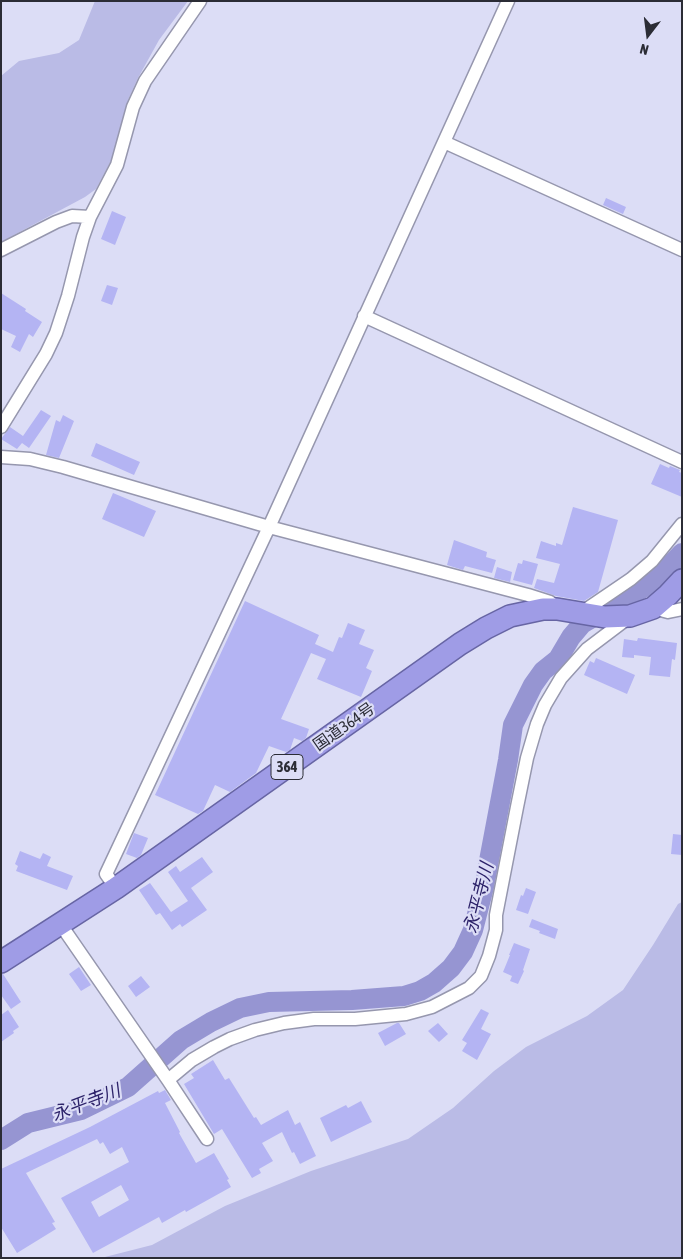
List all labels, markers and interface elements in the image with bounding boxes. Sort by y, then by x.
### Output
north arrow [623,10,673,60]
text: N [638,41,650,58]
street label: 国道364号 [310,699,378,755]
road number: 364 [271,754,303,780]
water label: 永平寺川 [460,860,498,936]
water label: 永平寺川 [49,1080,123,1126]

